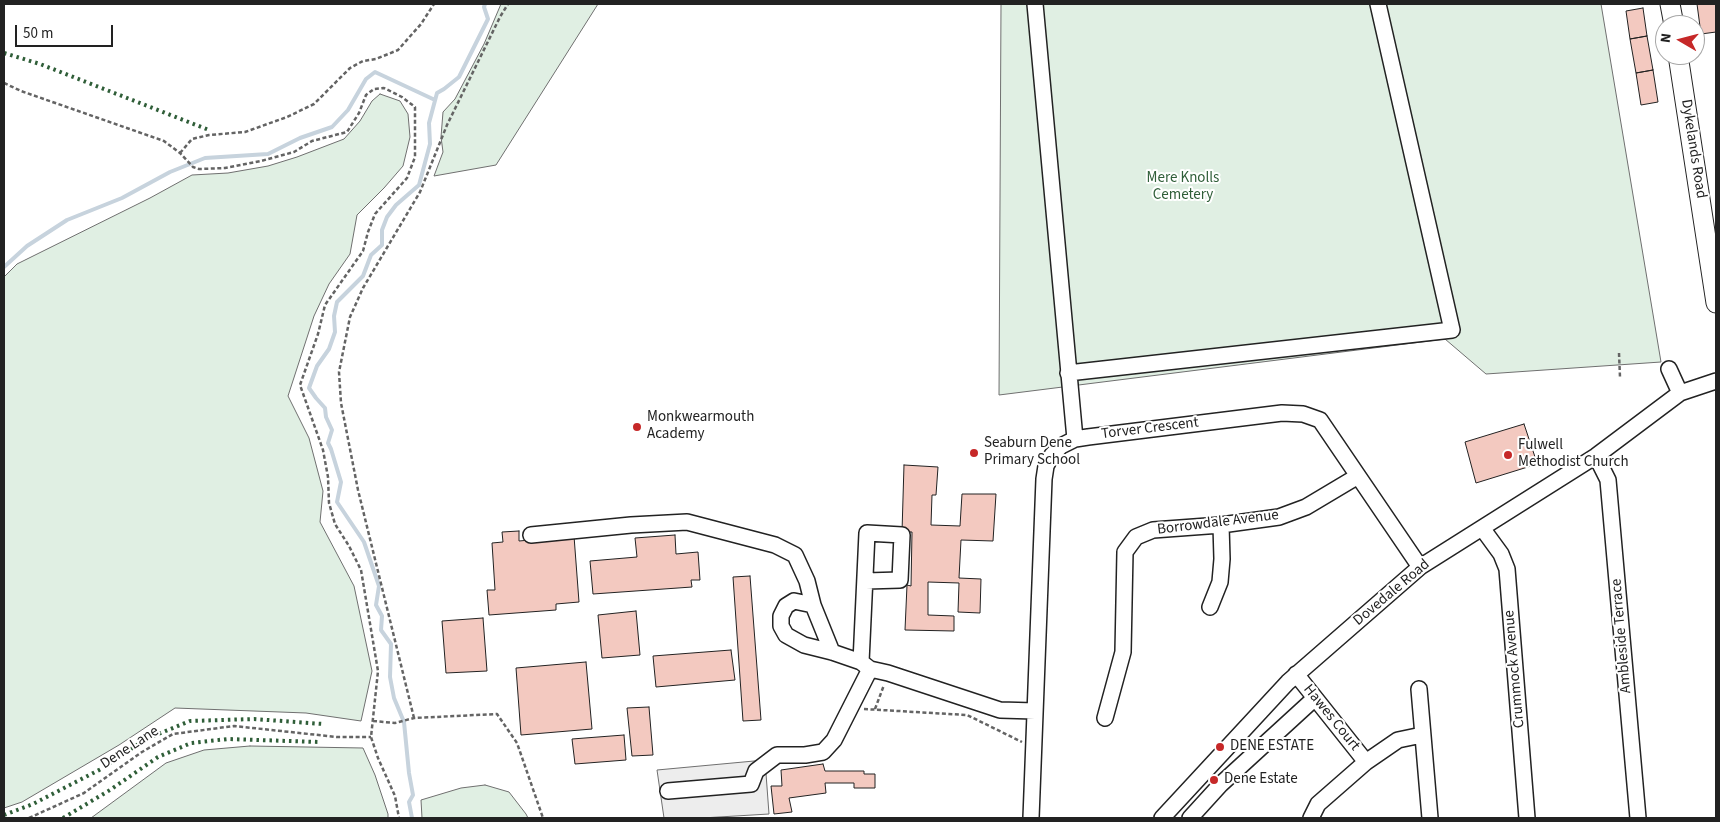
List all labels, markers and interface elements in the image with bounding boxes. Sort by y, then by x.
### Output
scale bar [18,15,115,47]
north arrow [1655,15,1705,65]
text: 50 m [23,23,53,44]
text: N [1656,32,1677,44]
street label: Dykelands Road [1676,98,1710,200]
park label: Mere Knolls Cemetery [1147,170,1219,205]
place label: Monkwearmouth Academy [647,409,754,444]
street label: Torver Crescent [1100,414,1200,444]
marker: Monkwearmouth Academy [631,421,643,433]
place label: Seaburn Dene Primary School [984,435,1080,470]
place label: Fulwell Methodist Church [1518,437,1629,472]
marker: Seaburn Dene Primary School [968,447,980,459]
marker: Fulwell Methodist Church [1502,449,1514,461]
street label: Borrowdale Avenue [1156,507,1280,539]
street label: Dovedale Road [1350,556,1434,630]
street label: Ambleside Terrace [1608,578,1636,694]
street label: Crummock Avenue [1501,609,1529,729]
street label: Hawes Court [1299,681,1363,755]
street label: Dene Lane [98,723,162,773]
place label: DENE ESTATE [1230,738,1314,756]
marker: DENE ESTATE [1214,741,1226,753]
place label: Dene Estate [1224,771,1298,789]
marker: Dene Estate [1208,774,1220,786]

